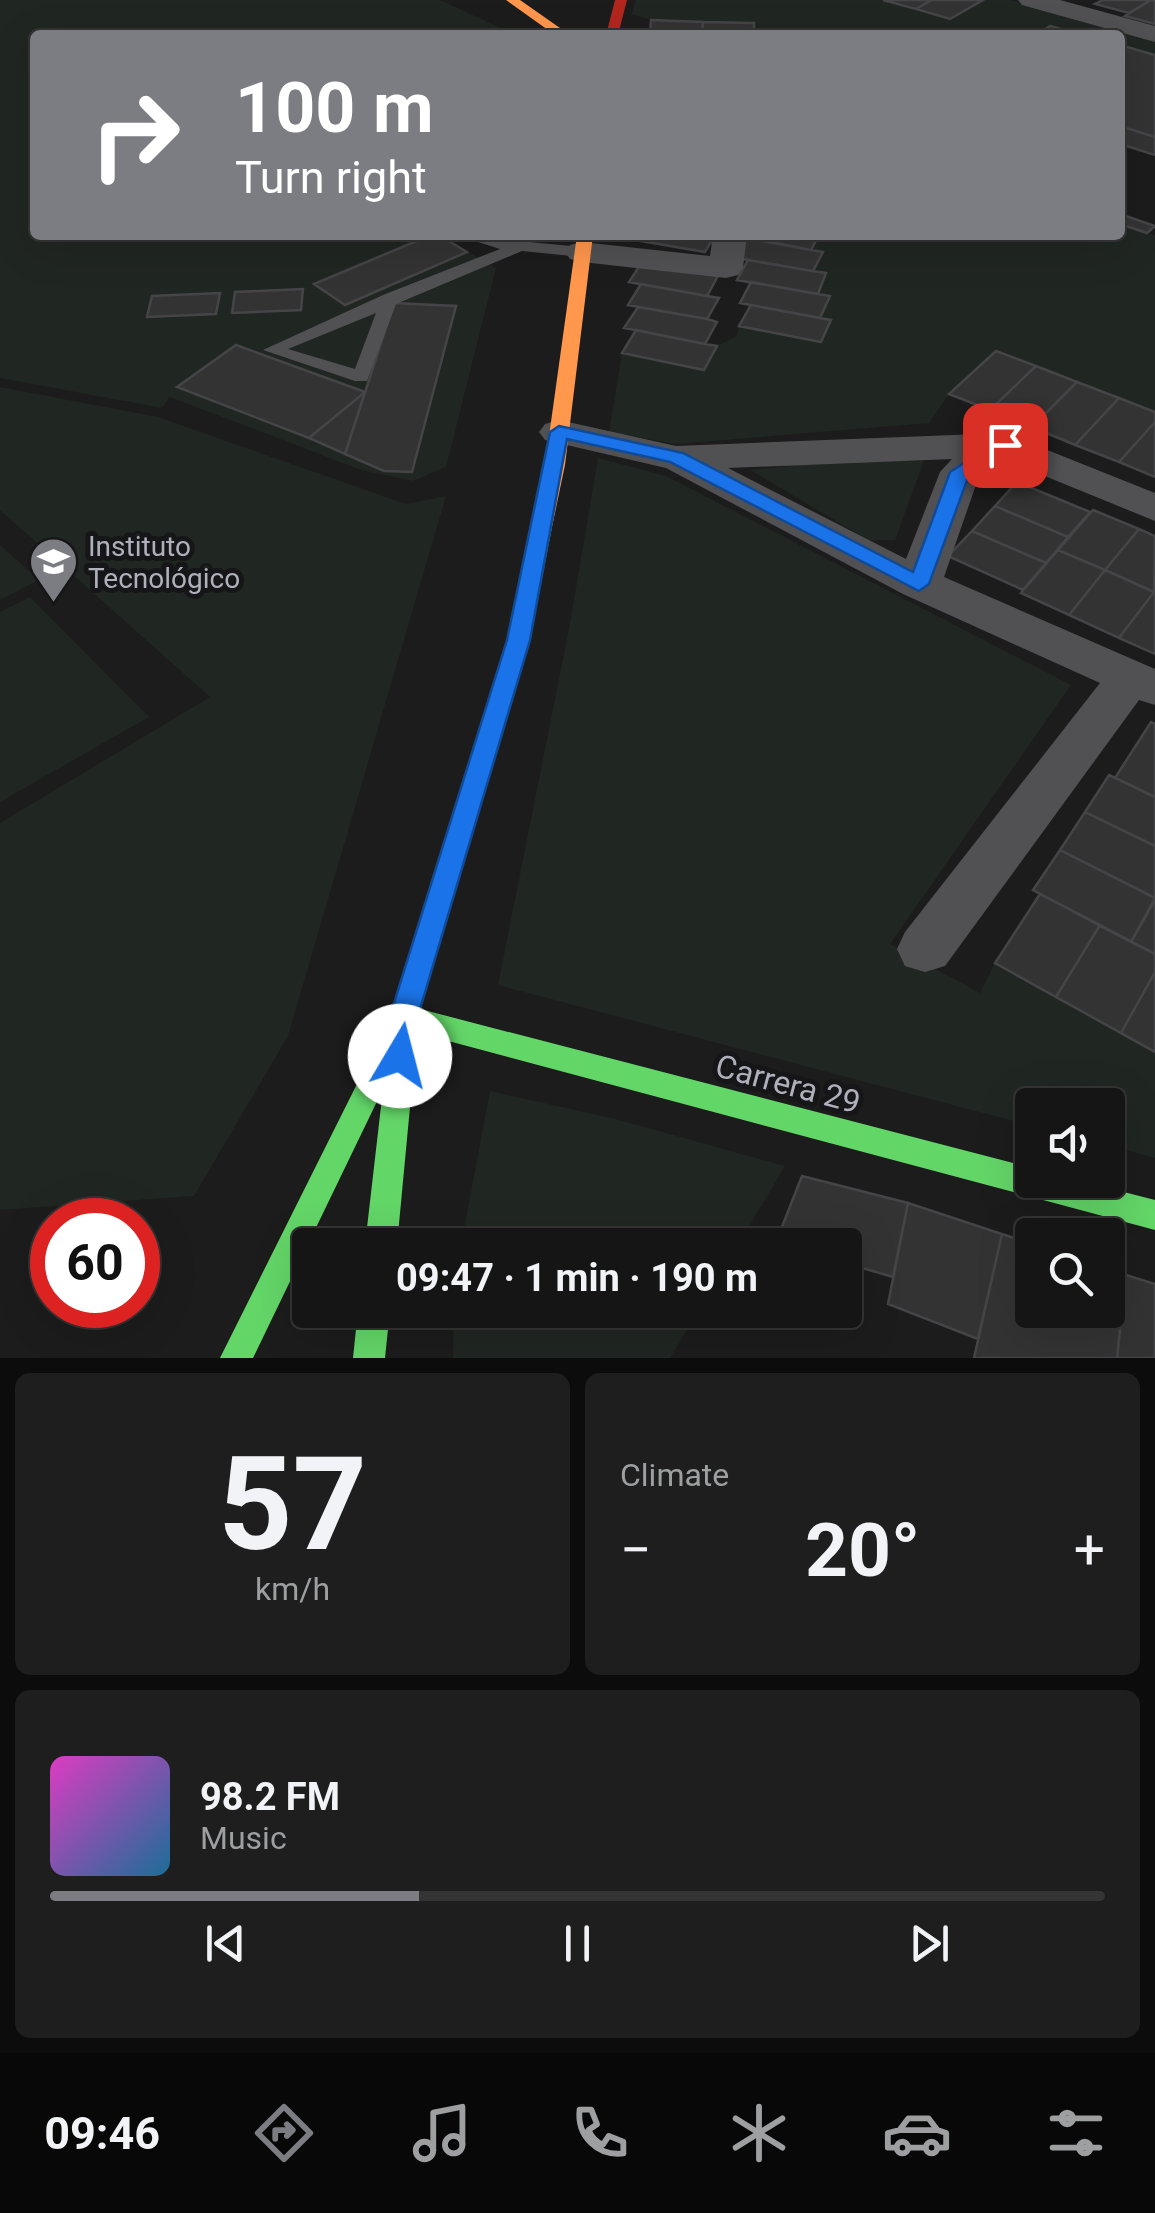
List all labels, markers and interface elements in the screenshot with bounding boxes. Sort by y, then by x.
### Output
text: 100 m [235,67,434,149]
icon: right [70,70,200,200]
text: Turn right [235,151,427,204]
pin [963,403,1048,488]
icon: arrive [978,418,1033,473]
place label: Instituto Tecnológico [88,530,240,595]
school or university icon: Instituto Tecnológico [27,536,79,604]
position arrow [348,1004,452,1108]
street label: Carrera 29 [712,1046,864,1122]
map controls [1015,1088,1125,1328]
button: sound [1015,1088,1125,1198]
speed limit sign: 60 [30,1198,160,1328]
button: search [1015,1218,1125,1328]
text: 09:47 · 1 min · 190 m [396,1256,758,1300]
text: 57 [218,1428,367,1581]
text: Climate [620,1456,729,1494]
text: 20° [805,1506,920,1594]
text: − [620,1518,651,1582]
text: + [1074,1518,1105,1582]
text: km/h [255,1570,330,1608]
text: 98.2 FM [200,1775,340,1819]
text: Music [200,1819,287,1857]
icon: previous [198,1916,253,1971]
icon: pause [550,1916,605,1971]
icon: next [902,1916,957,1971]
icon: directions [249,2098,319,2168]
icon: music [407,2098,477,2168]
icon: phone [565,2098,635,2168]
icon: climate [724,2098,794,2168]
icon: car [882,2098,952,2168]
icon: filters [1041,2098,1111,2168]
text: 09:46 [44,2107,160,2160]

